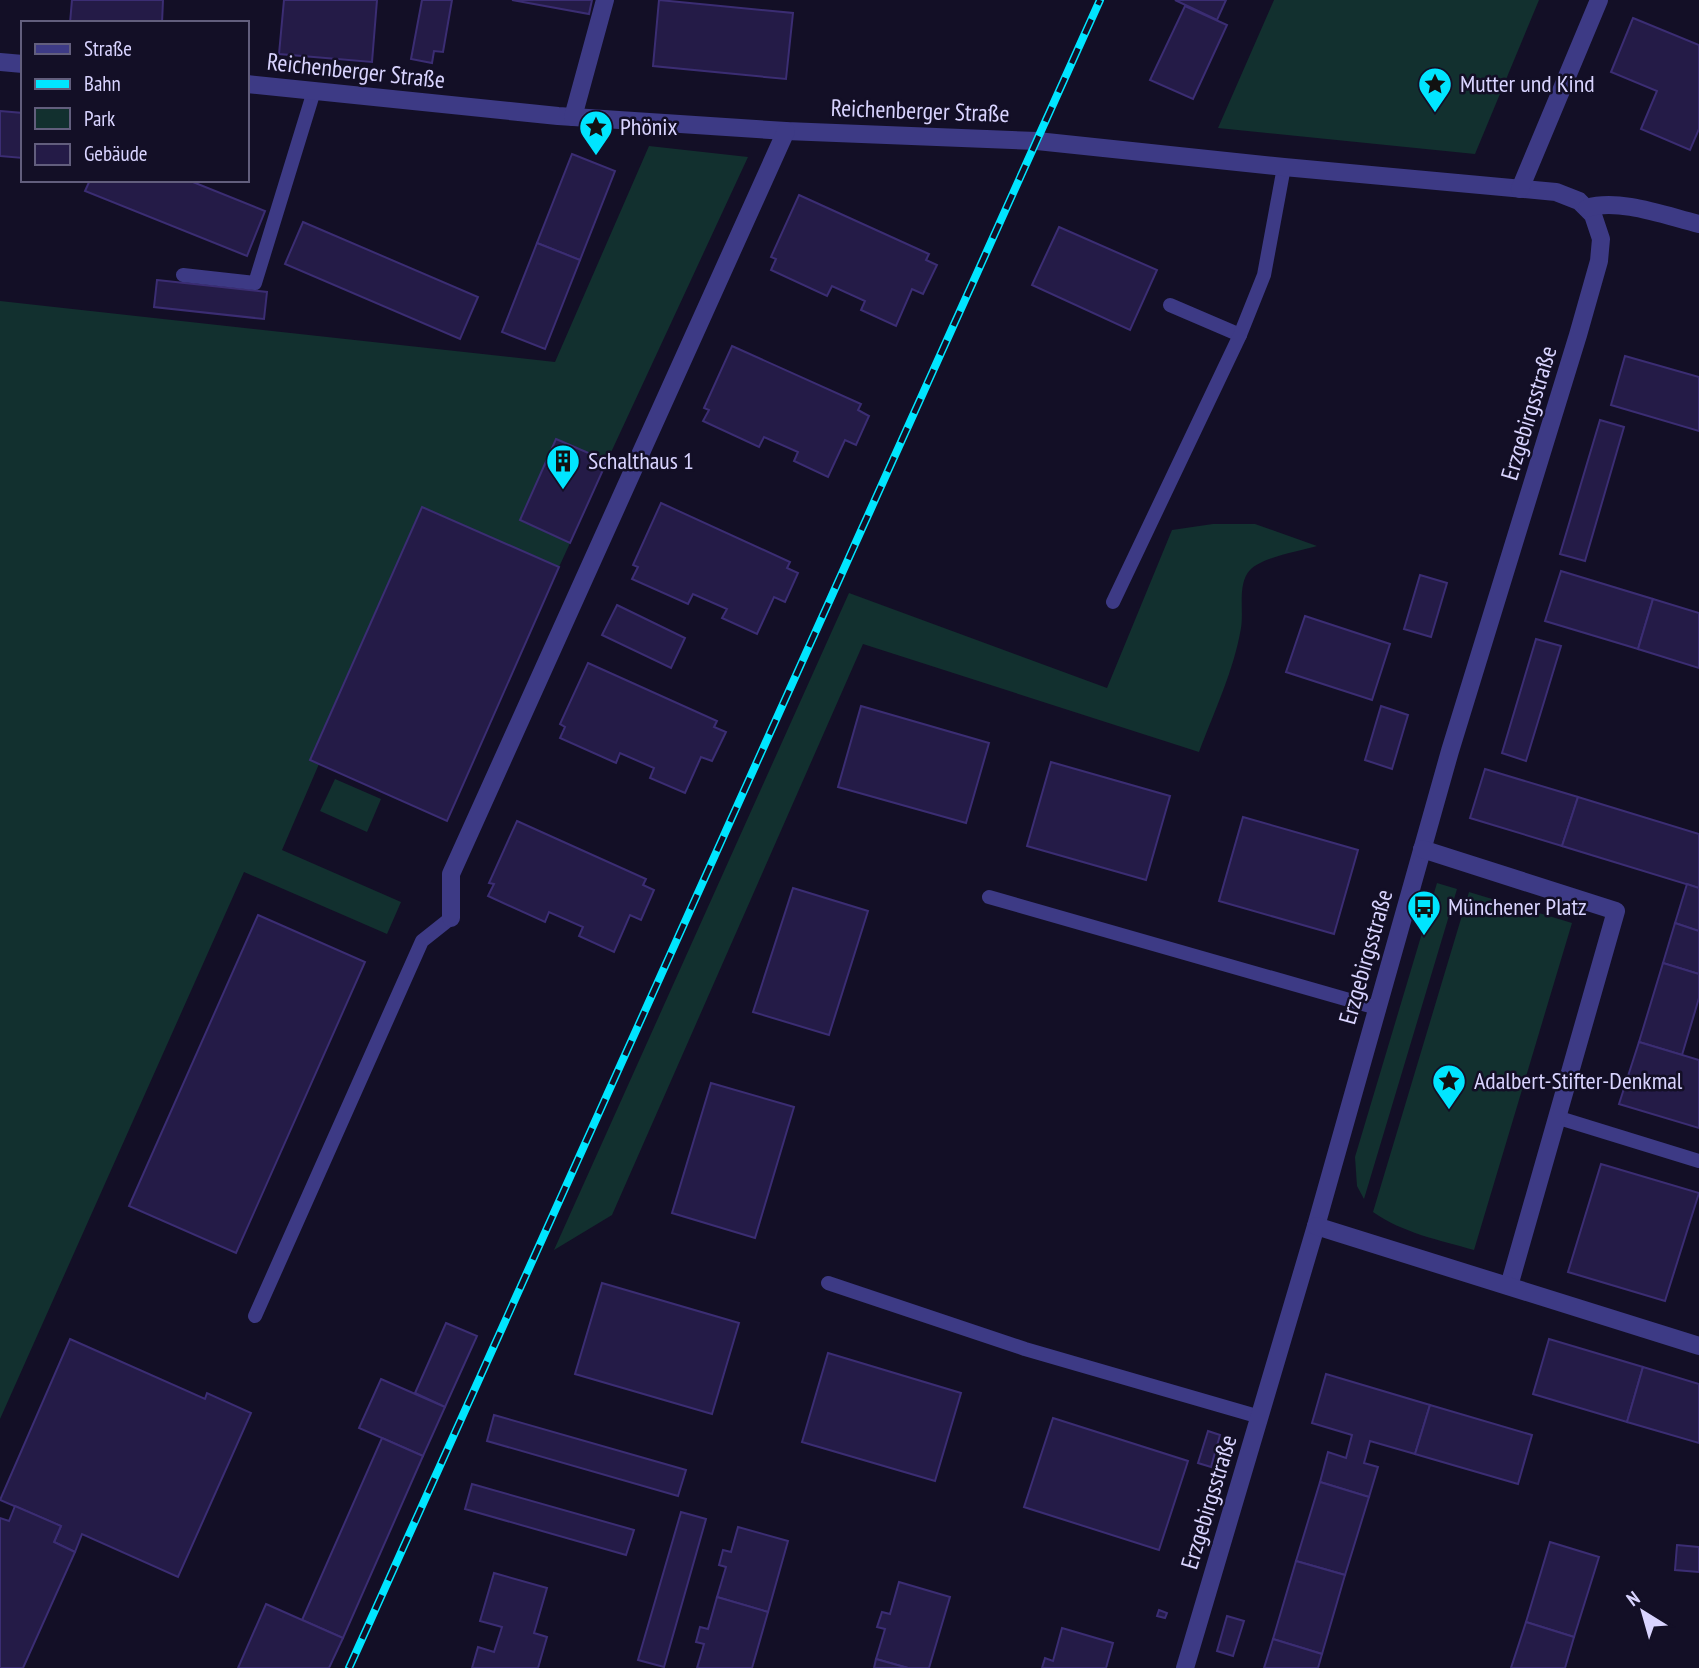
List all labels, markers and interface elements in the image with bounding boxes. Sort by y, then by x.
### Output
legend [21,21,248,182]
text: Straße [84,35,132,62]
street label: Reichenberger Straße [266,46,447,95]
place icon: Mutter und Kind [1416,65,1454,114]
place label: Mutter und Kind [1460,68,1595,99]
text: Bahn [84,70,121,97]
street label: Reichenberger Straße [830,92,1010,129]
text: Park [84,105,115,132]
place icon: Phönix [577,108,615,157]
place label: Phönix [620,111,677,142]
text: Gebäude [84,140,147,167]
street label: Erzgebirgsstraße [1493,342,1564,484]
building icon: Schalthaus 1 [544,442,582,491]
place label: Schalthaus 1 [588,445,694,476]
street label: Erzgebirgsstraße [1332,886,1400,1028]
bus stop icon: Münchener Platz [1405,888,1443,937]
place label: Münchener Platz [1448,891,1587,922]
place icon: Adalbert-Stifter-Denkmal [1430,1062,1468,1111]
place label: Adalbert-Stifter-Denkmal [1474,1065,1683,1096]
street label: Erzgebirgsstraße [1173,1431,1244,1573]
north arrow [1608,1577,1678,1647]
text: N [1621,1586,1644,1611]

